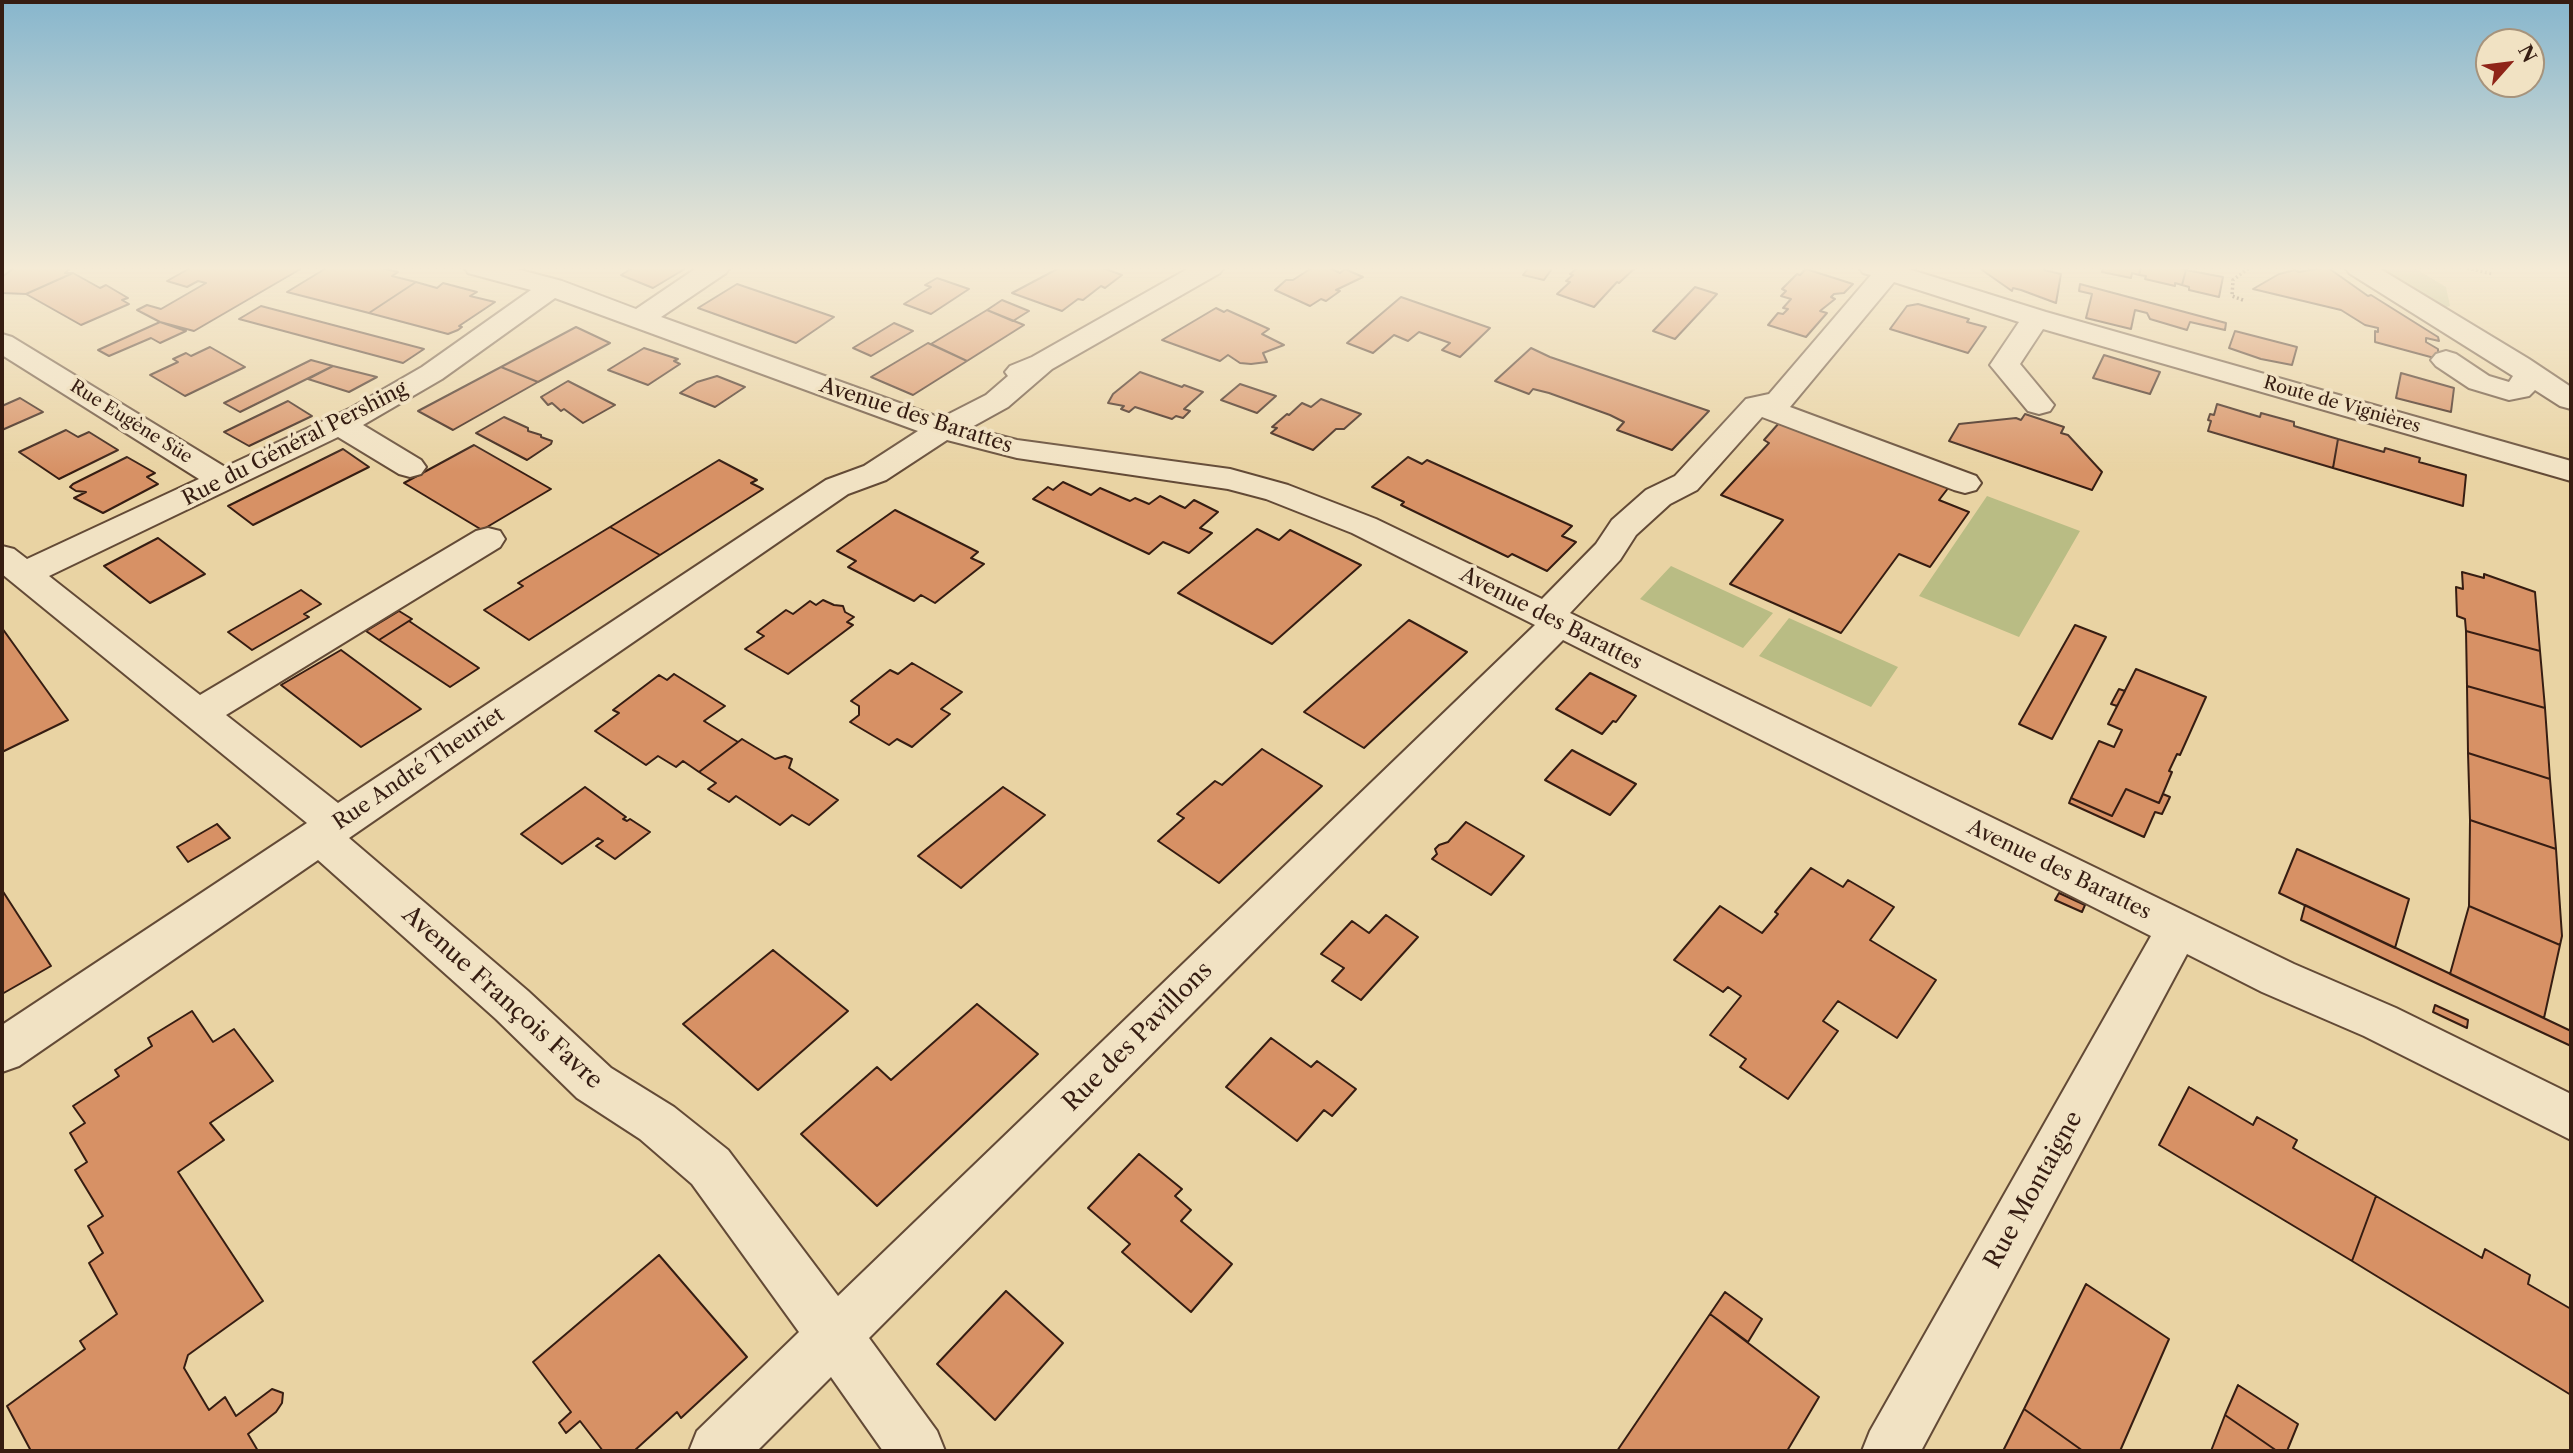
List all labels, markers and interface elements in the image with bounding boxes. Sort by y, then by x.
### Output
north arrow [2475,28,2545,98]
text: N [2513,41,2541,67]
street label: Route de Vignières [2261,372,2423,438]
street label: Avenue des Barattes [817,373,1015,459]
street label: Rue Eugène Süe [66,376,196,468]
street label: Rue du Général Pershing [178,376,412,512]
street label: Avenue des Barattes [1456,562,1646,676]
street label: Rue André Theuriet [329,702,509,836]
street label: Avenue des Barattes [1963,815,2155,925]
street label: Avenue François Favre [396,900,608,1096]
street label: Rue des Pavillons [1057,956,1219,1118]
street label: Rue Montaigne [1979,1106,2089,1274]

